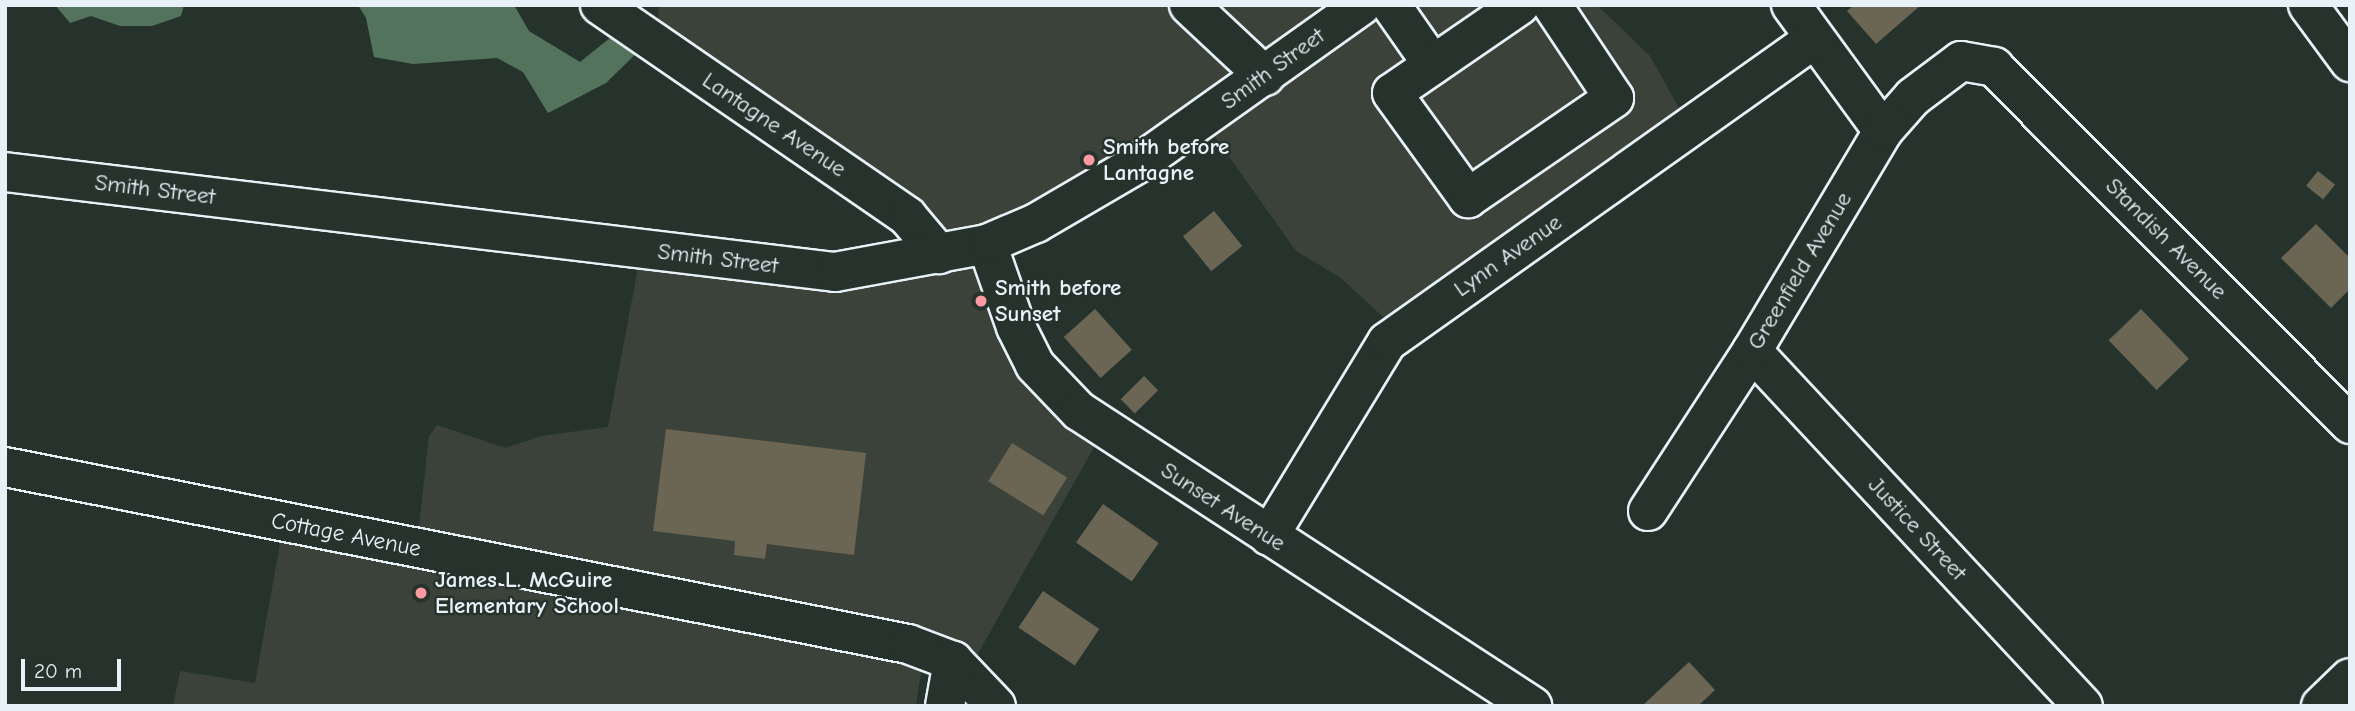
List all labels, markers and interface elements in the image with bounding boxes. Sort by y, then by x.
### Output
street label: Smith Street [1216,22,1330,116]
street label: Lantagne Avenue [697,67,851,183]
place label: Smith before Lantagne [1103,133,1229,187]
marker: Smith before Lantagne [1081,152,1097,168]
street label: Smith Street [93,169,217,211]
street label: Standish Avenue [2100,173,2232,305]
street label: Greenfield Avenue [1742,187,1858,355]
street label: Lynn Avenue [1449,209,1567,303]
street label: Smith Street [656,238,780,280]
place label: Smith before Sunset [995,274,1121,328]
marker: Smith before Sunset [973,293,989,309]
street label: Sunset Avenue [1156,457,1290,557]
street label: Justice Street [1862,471,1972,587]
street label: Cottage Avenue [269,507,423,563]
place label: James L. McGuire Elementary School [435,566,619,620]
marker: James L. McGuire Elementary School [413,585,429,601]
scale bar [24,644,124,688]
text: 20 m [34,659,82,683]

